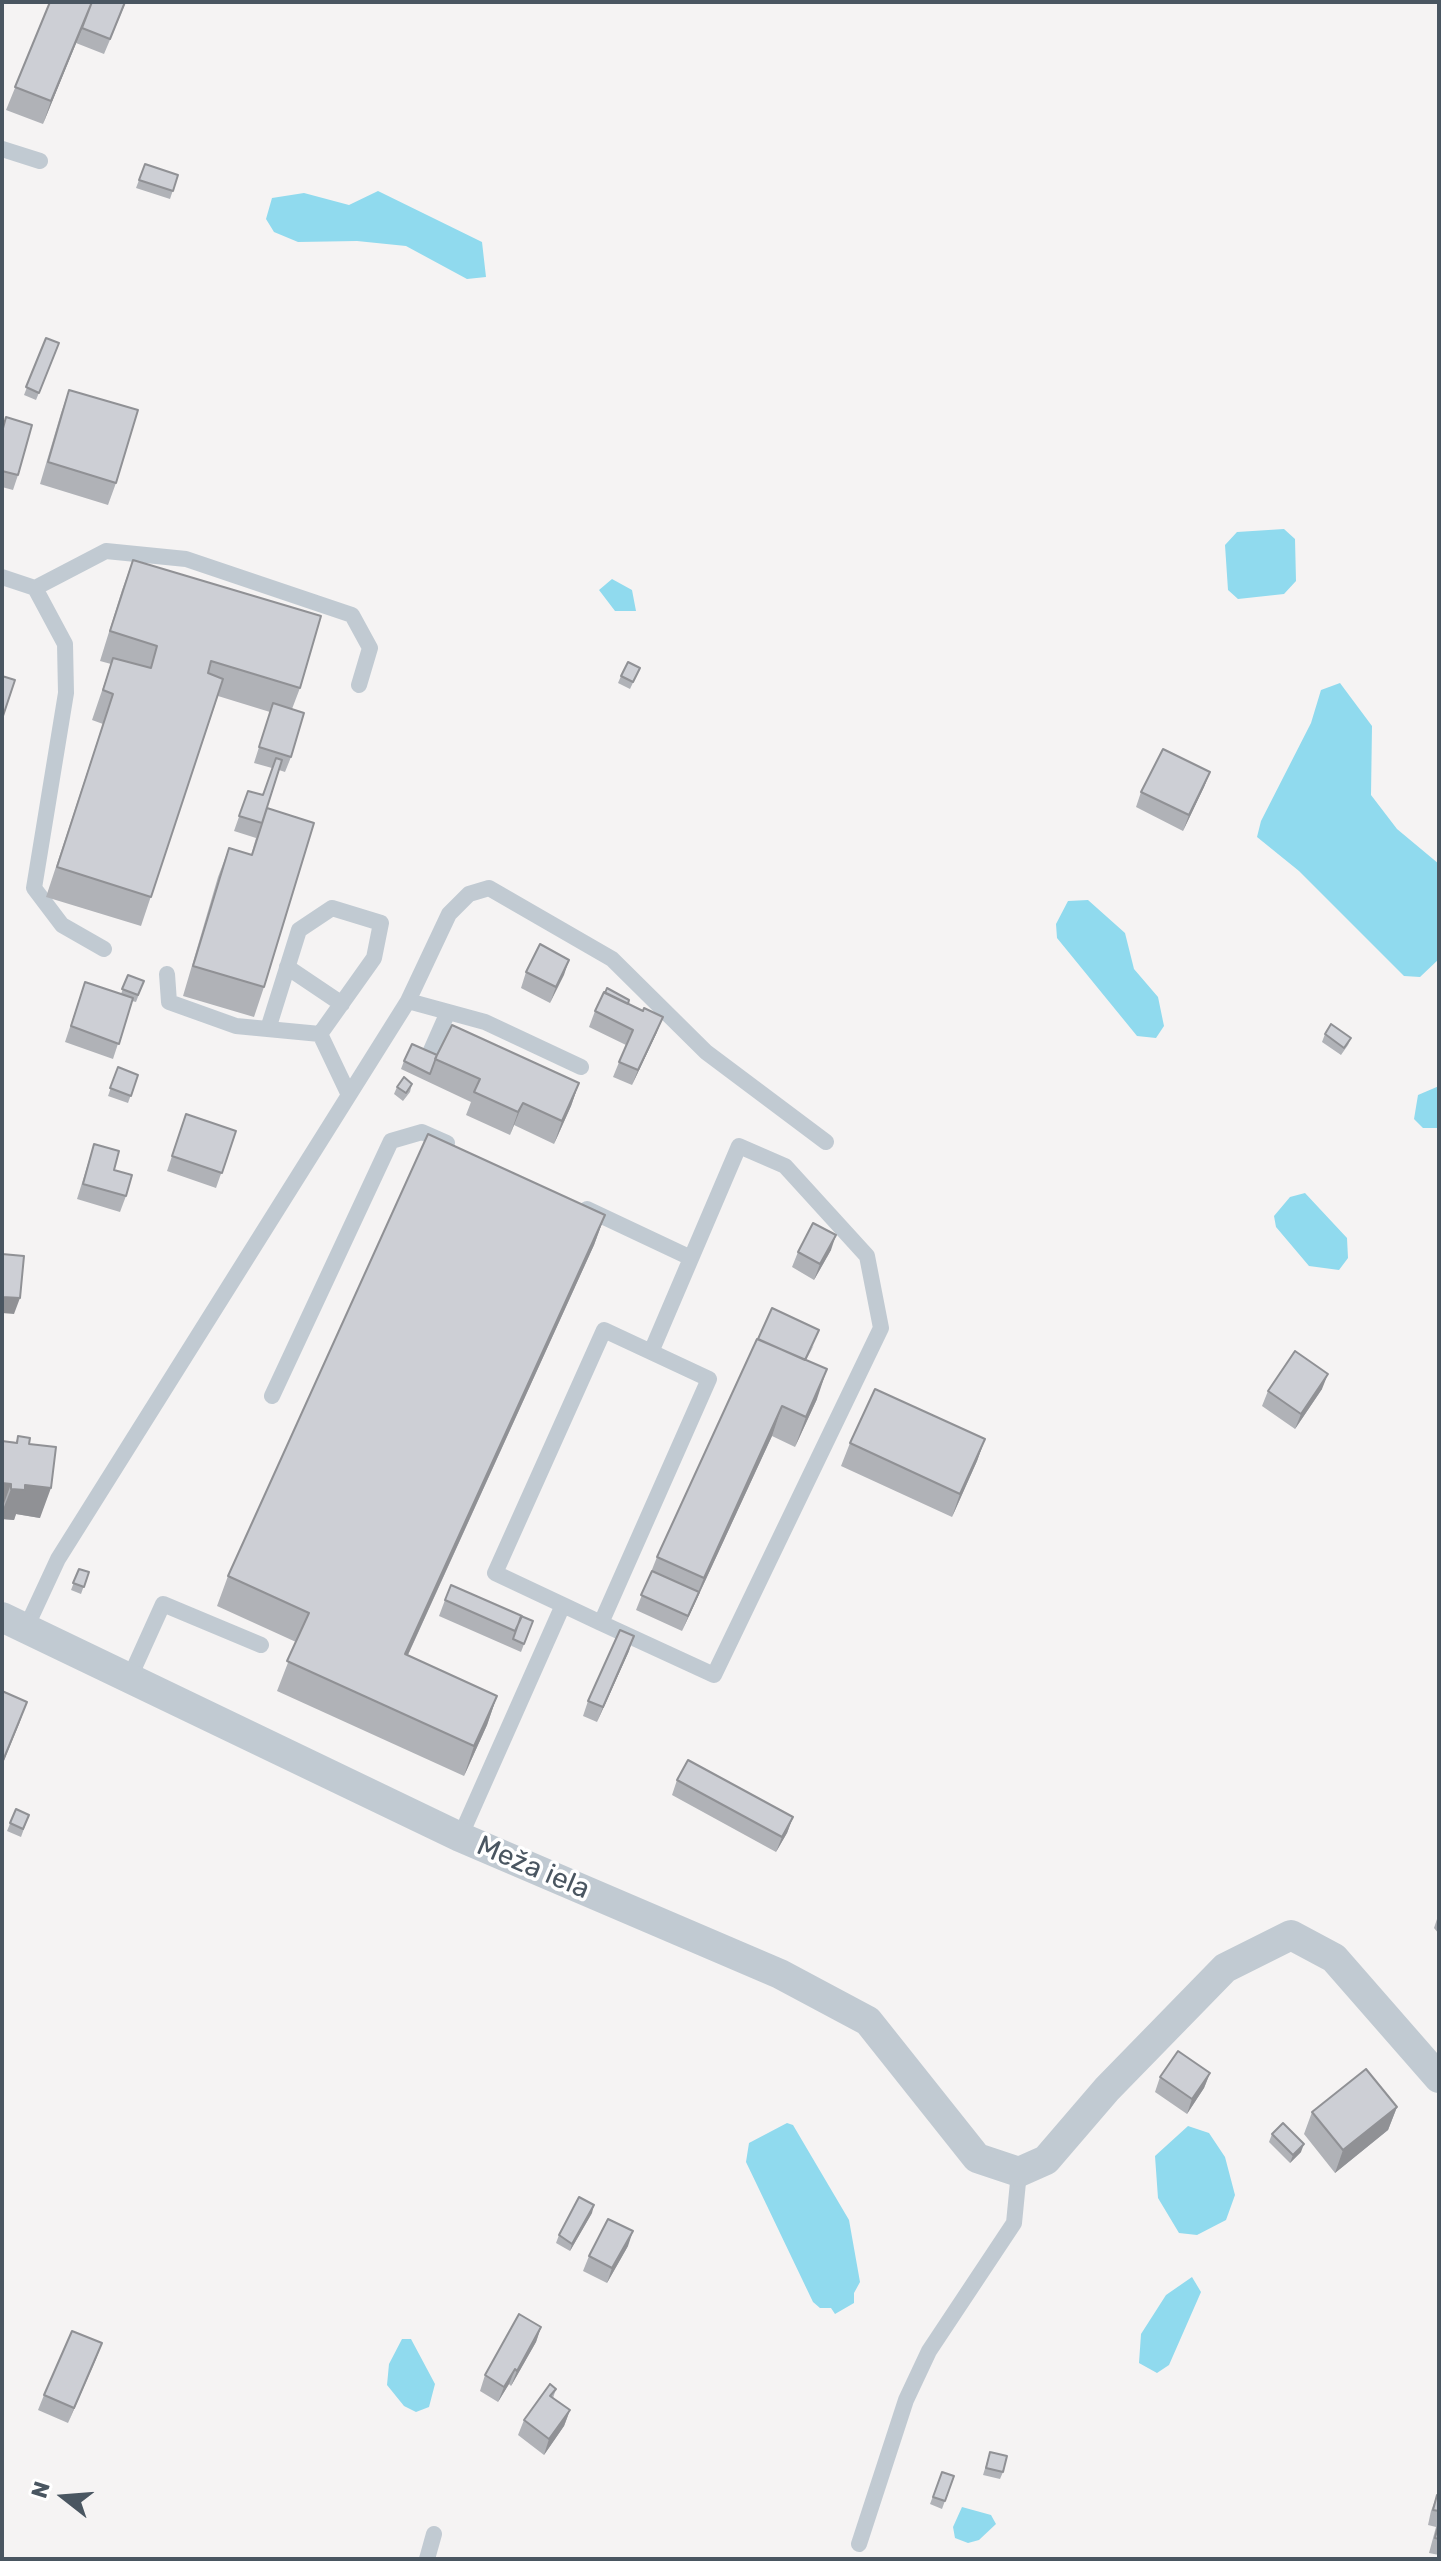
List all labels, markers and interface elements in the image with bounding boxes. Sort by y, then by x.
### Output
street label: Meža iela [472,1829,594,1907]
north arrow [24,2457,104,2537]
text: N [25,2478,56,2501]

